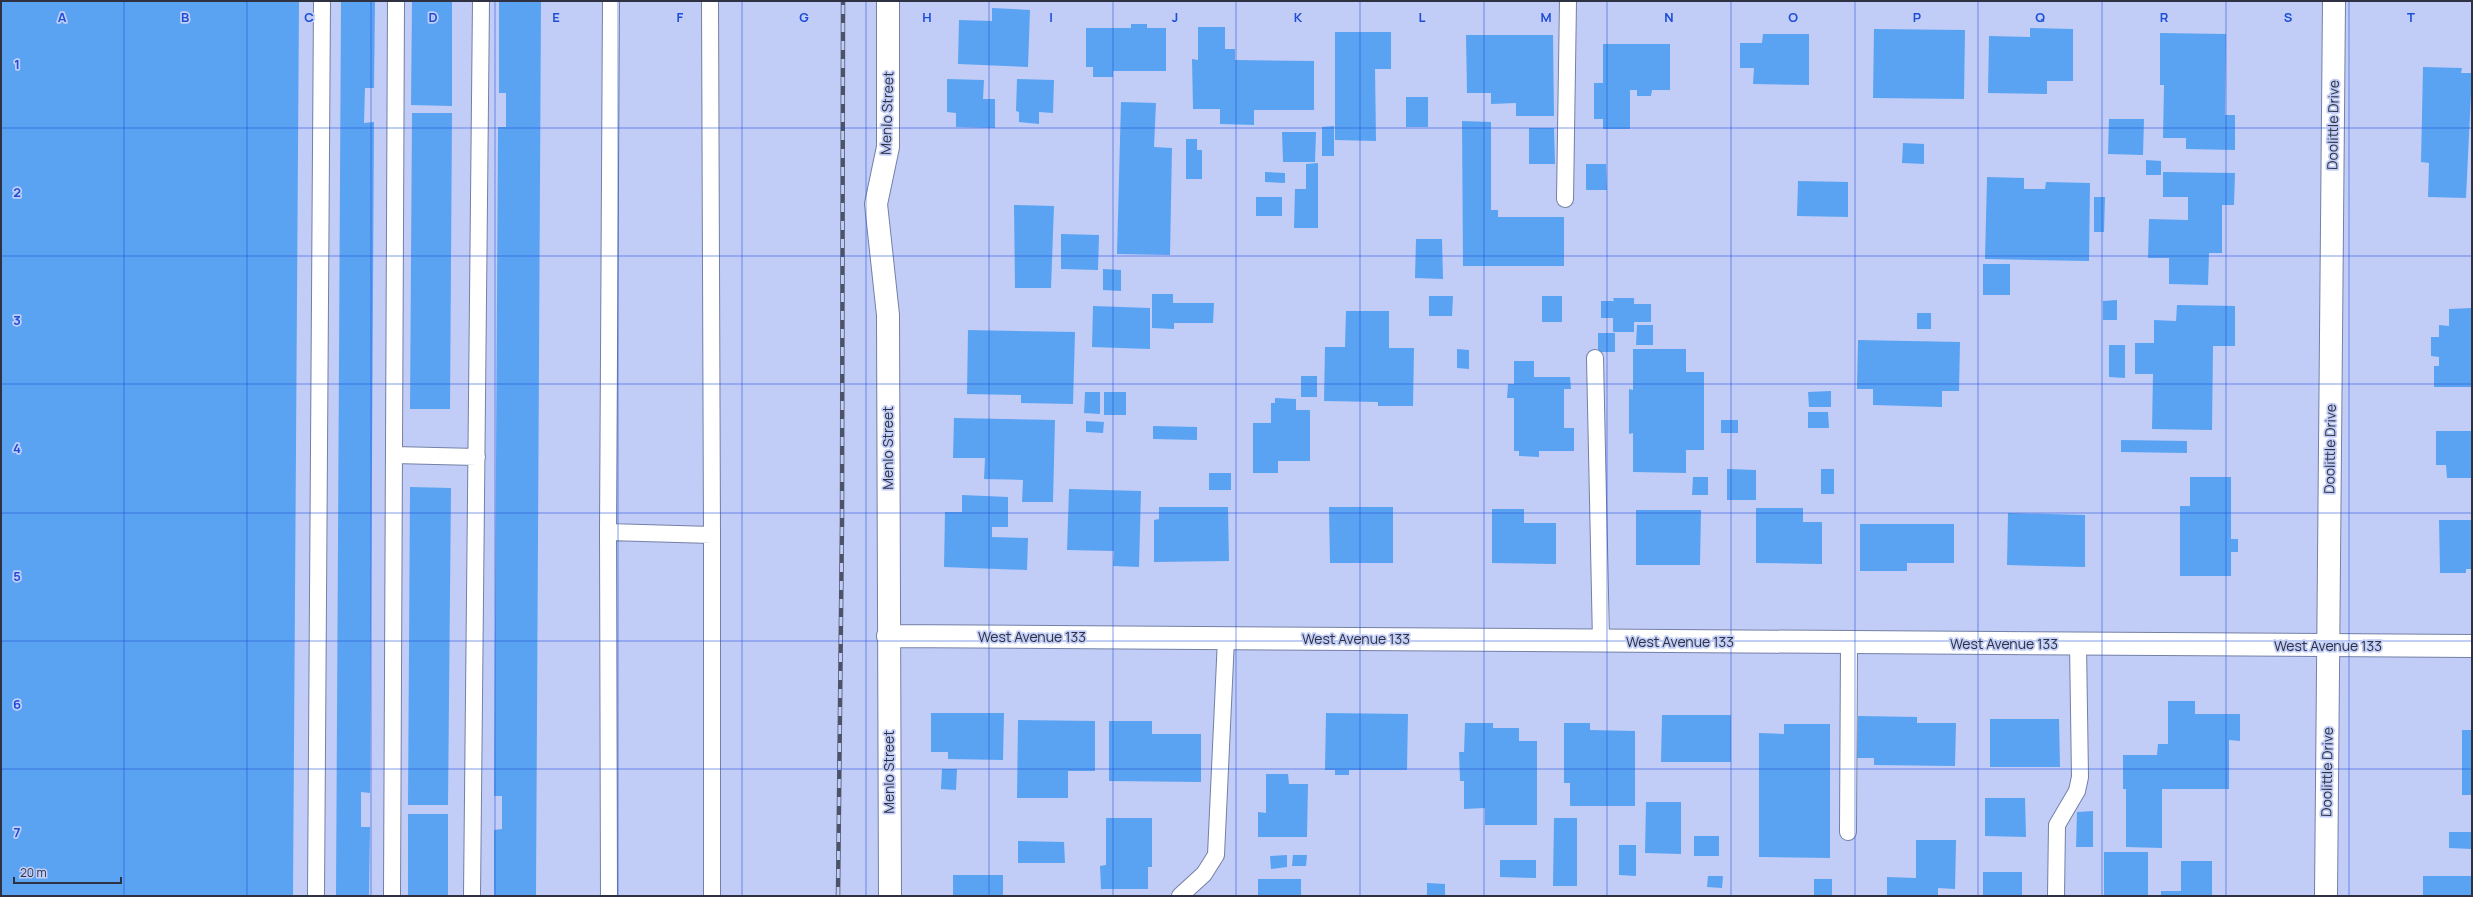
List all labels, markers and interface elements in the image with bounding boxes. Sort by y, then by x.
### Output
text: A [58,8,67,26]
text: B [181,8,189,26]
text: C [304,8,314,26]
text: D [428,8,438,26]
text: E [552,8,560,26]
text: F [677,8,684,26]
text: G [799,8,809,26]
text: H [922,8,932,26]
text: I [1049,8,1053,26]
text: J [1172,8,1178,26]
text: K [1294,8,1303,26]
text: L [1419,8,1426,26]
text: M [1540,8,1552,26]
text: N [1664,8,1674,26]
text: O [1788,8,1798,26]
text: P [1913,8,1921,26]
text: Q [2035,8,2045,26]
text: R [2160,8,2169,26]
text: S [2284,8,2293,26]
text: T [2407,8,2415,26]
text: 1 [14,55,20,73]
street label: Menlo Street [876,71,897,155]
street label: Doolittle Drive [2322,80,2343,170]
text: 2 [13,183,21,201]
text: 3 [13,311,21,329]
street label: Doolittle Drive [2319,404,2340,494]
street label: Menlo Street [878,406,897,490]
text: 4 [13,439,21,457]
text: 5 [13,567,21,585]
street label: West Avenue 133 [978,627,1086,646]
street label: West Avenue 133 [1302,629,1410,648]
street label: West Avenue 133 [1626,632,1734,651]
street label: West Avenue 133 [1950,634,2058,653]
street label: West Avenue 133 [2274,636,2382,655]
text: 6 [13,695,21,713]
street label: Doolittle Drive [2316,727,2337,817]
street label: Menlo Street [879,730,898,814]
text: 7 [14,823,21,841]
scale bar [14,859,121,885]
text: 20 m [20,864,47,881]

